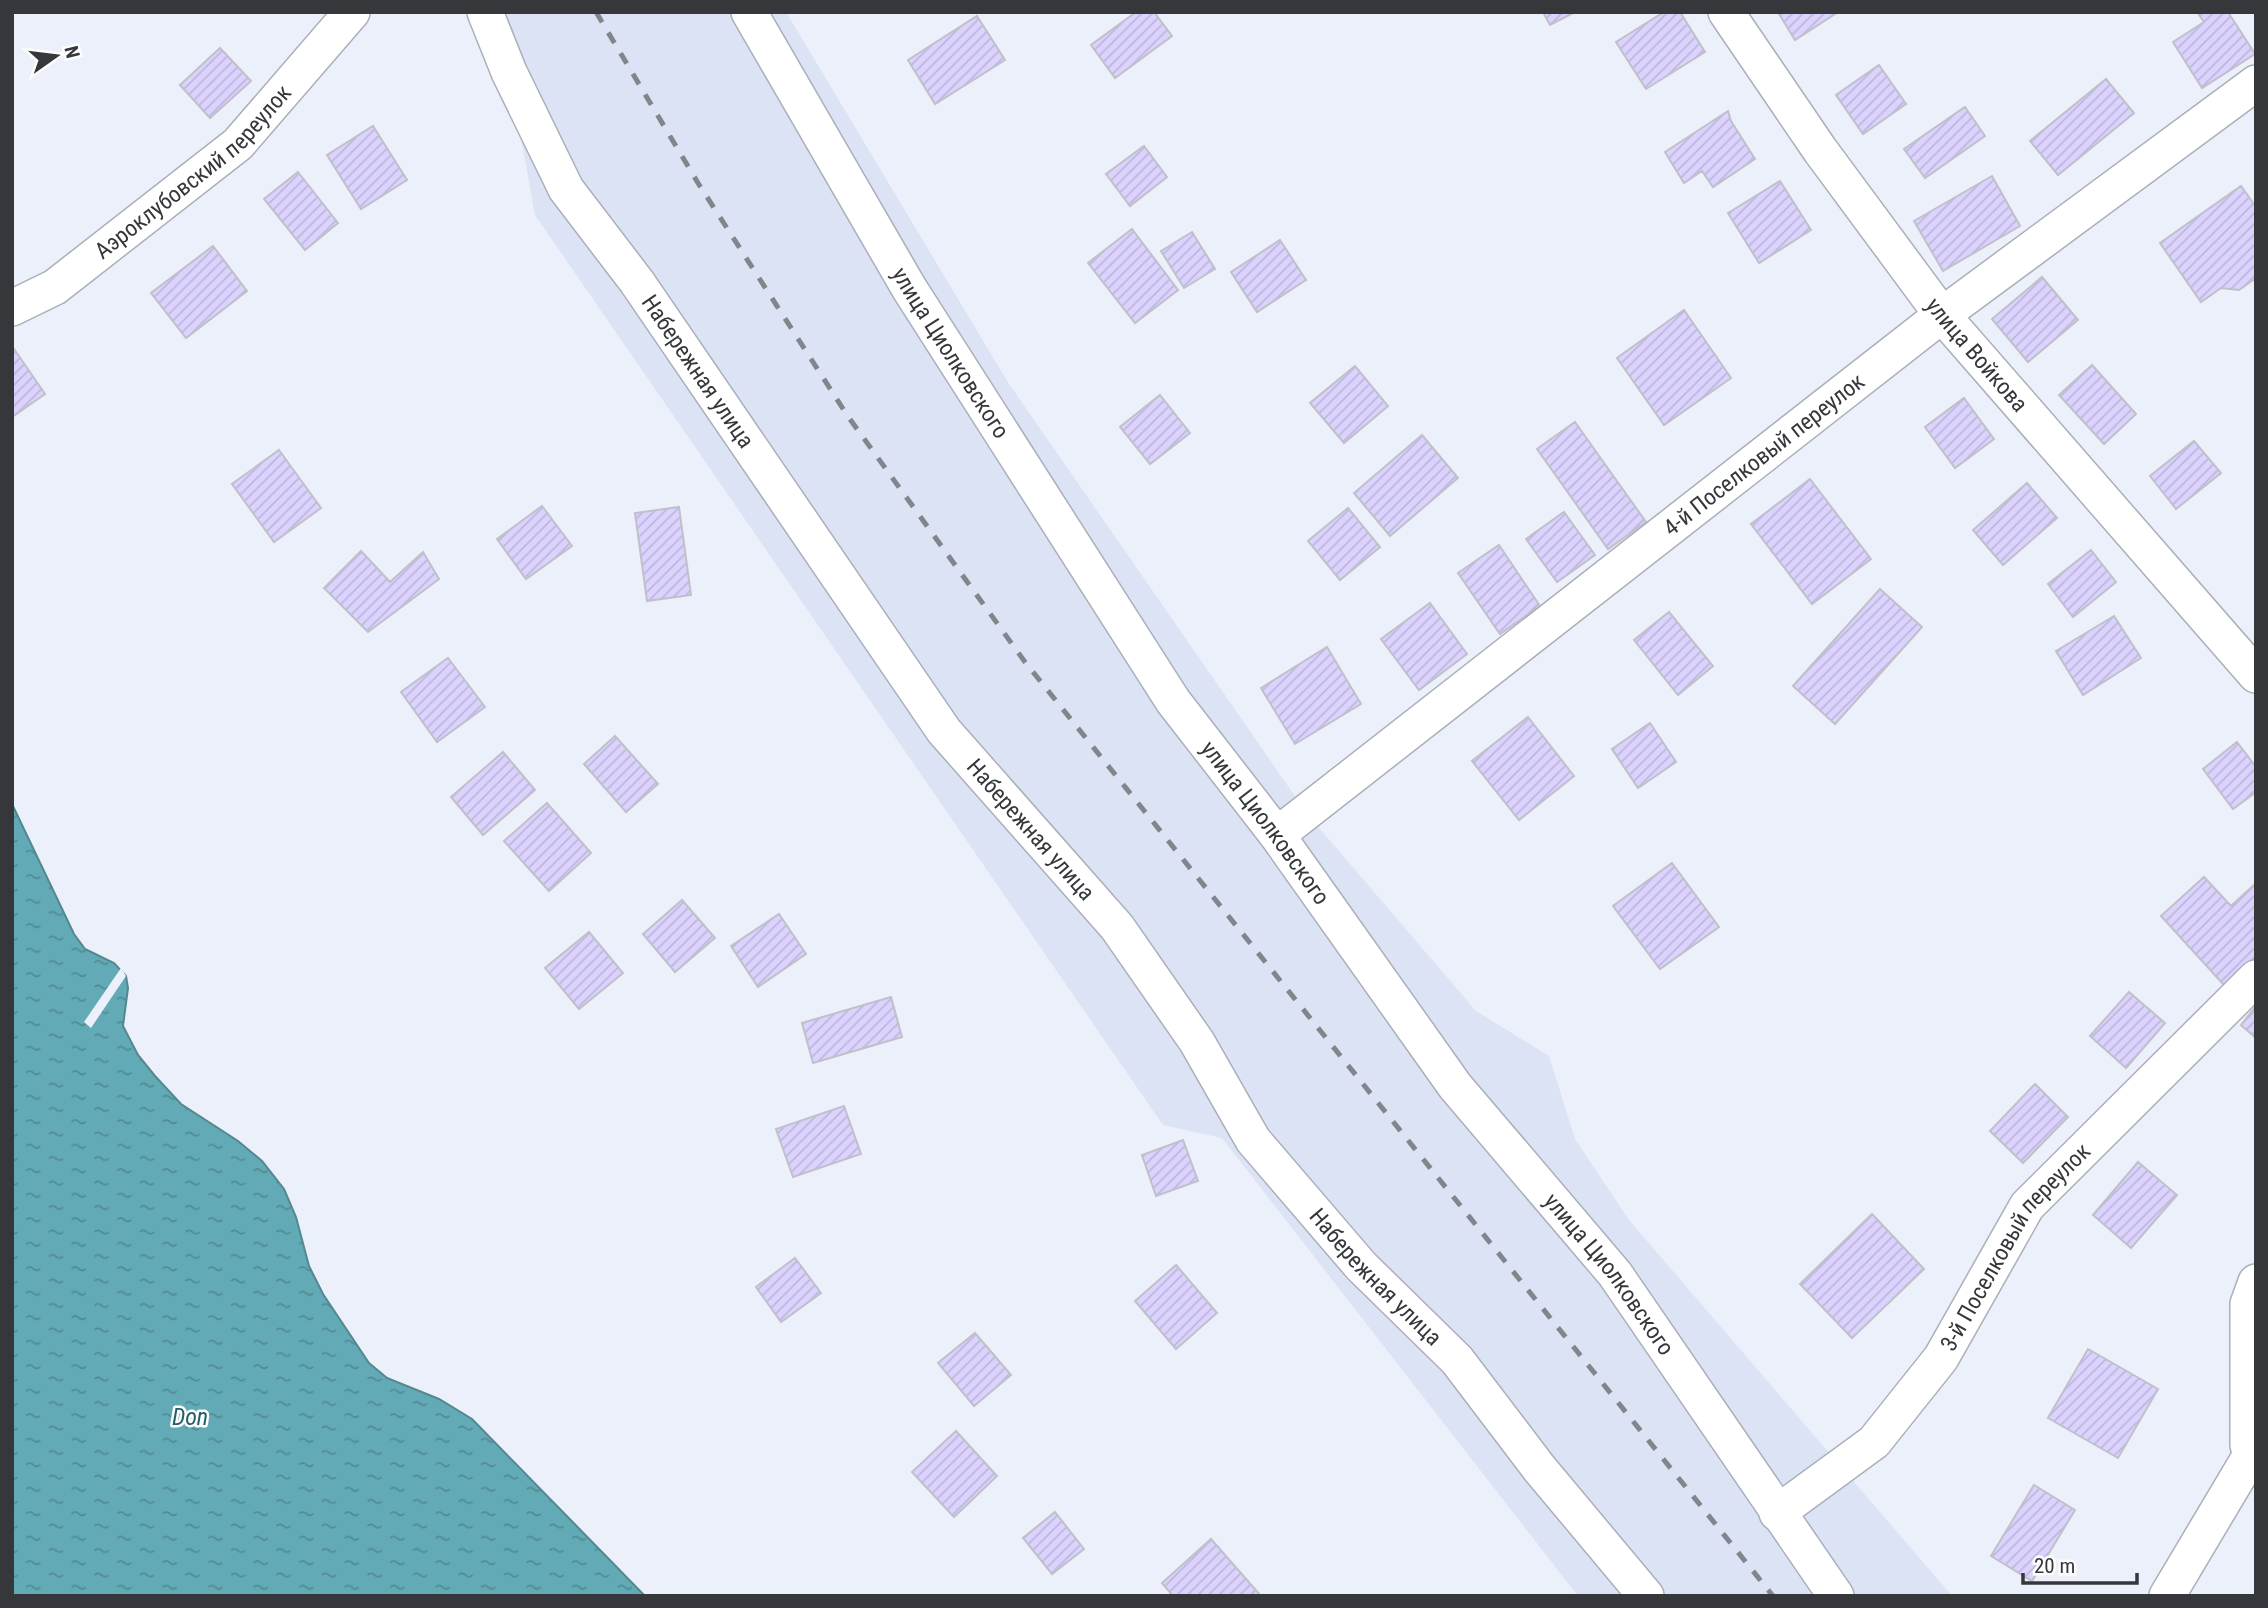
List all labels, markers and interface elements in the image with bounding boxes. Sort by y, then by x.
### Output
north arrow [21,21,91,91]
text: N [59,44,85,60]
street label: Аэроклубовский переулок [89,79,297,264]
street label: улица Циолковского [886,262,1015,443]
street label: Набережная улица [636,290,760,453]
street label: улица Войкова [1920,292,2033,417]
street label: 4-й Поселковый переулок [1658,367,1870,541]
street label: улица Циолковского [1196,735,1335,910]
street label: Набережная улица [961,753,1100,906]
street label: 3-й Поселковый переулок [1934,1137,2096,1355]
street label: улица Циолковского [1539,1188,1680,1360]
street label: Набережная улица [1304,1203,1447,1351]
water label: Don [172,1403,208,1431]
scale bar [2023,1542,2137,1586]
text: 20 m [2034,1554,2075,1578]

